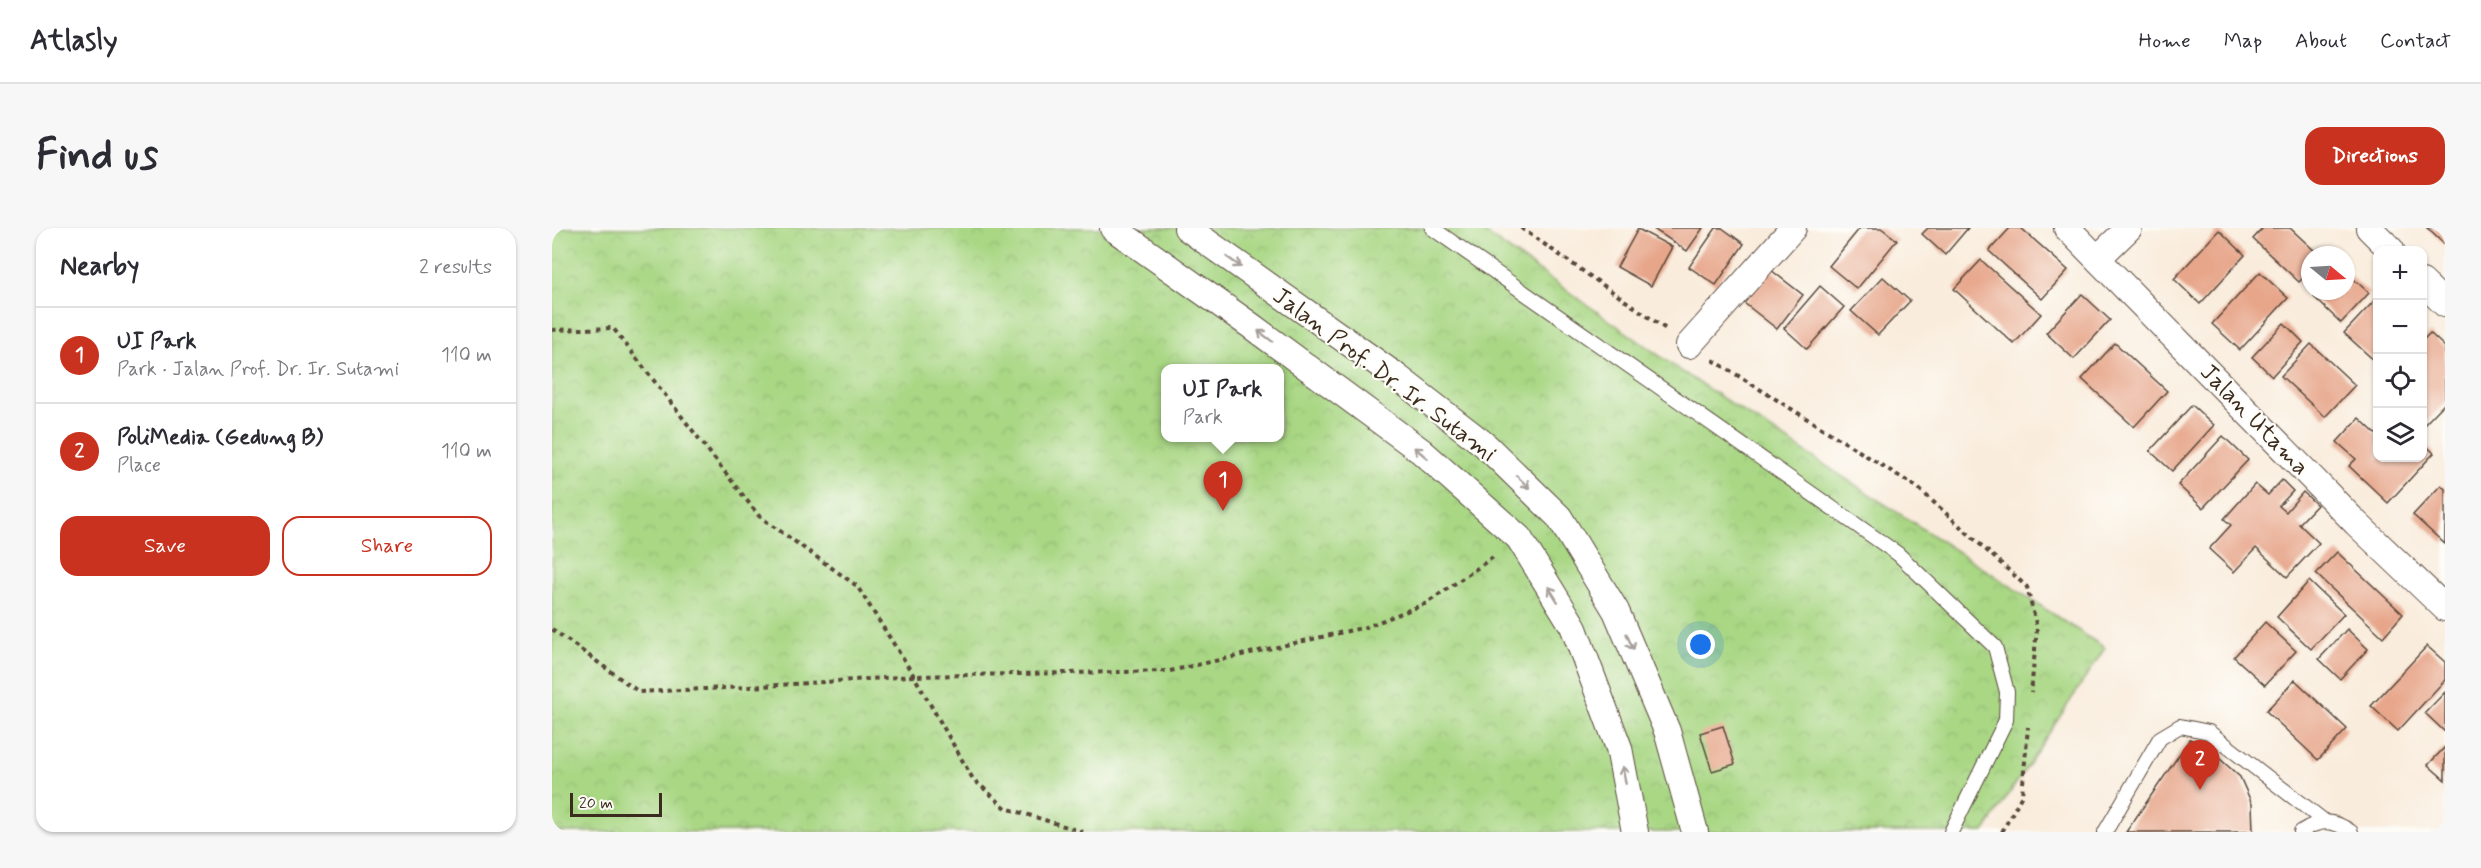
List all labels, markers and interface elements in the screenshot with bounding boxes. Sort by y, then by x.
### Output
text: Atlasly [30,23,118,60]
text: Home [2139,27,2191,55]
text: Map [2224,27,2262,55]
text: About [2295,27,2347,55]
text: Contact [2380,27,2451,55]
button: Directions [2305,127,2445,185]
text: Find us [36,129,158,184]
north arrow [2301,246,2355,300]
map controls [2373,246,2427,462]
button: + [2373,246,2427,300]
text: Nearby [60,250,139,284]
text: 2 results [419,254,492,281]
one-way arrow [1226,256,1242,268]
street label: Jalan Prof. Dr. Ir. Sutami [1266,281,1502,470]
button: − [2373,300,2427,354]
text: UI Park [117,328,196,356]
one-way arrow [1258,330,1274,342]
text: 1 [75,342,84,369]
text: 110 m [441,342,492,369]
button: locate [2373,354,2427,408]
text: Park · Jalan Prof. Dr. Ir. Sutami [117,356,399,383]
street label: Jalan Utama [2193,357,2315,483]
popup [1161,364,1284,442]
text: UI Park [1183,376,1262,404]
text: Park [1183,404,1223,431]
button: layers [2373,408,2427,462]
text: PoliMedia (Gedung B) [117,424,323,452]
text: 2 [75,438,84,465]
text: 110 m [441,438,492,465]
one-way arrow [1414,446,1430,459]
text: Place [117,452,161,479]
pin: 1 [1204,462,1242,511]
one-way arrow [1515,474,1530,489]
button: Save [60,516,270,576]
button: Share [282,516,492,576]
one-way arrow [1547,586,1559,603]
your location [1686,630,1715,659]
one-way arrow [1625,633,1636,651]
pin: 2 [2180,740,2220,790]
one-way arrow [1618,765,1629,785]
scale bar [570,790,662,818]
text: 20 m [579,793,613,814]

